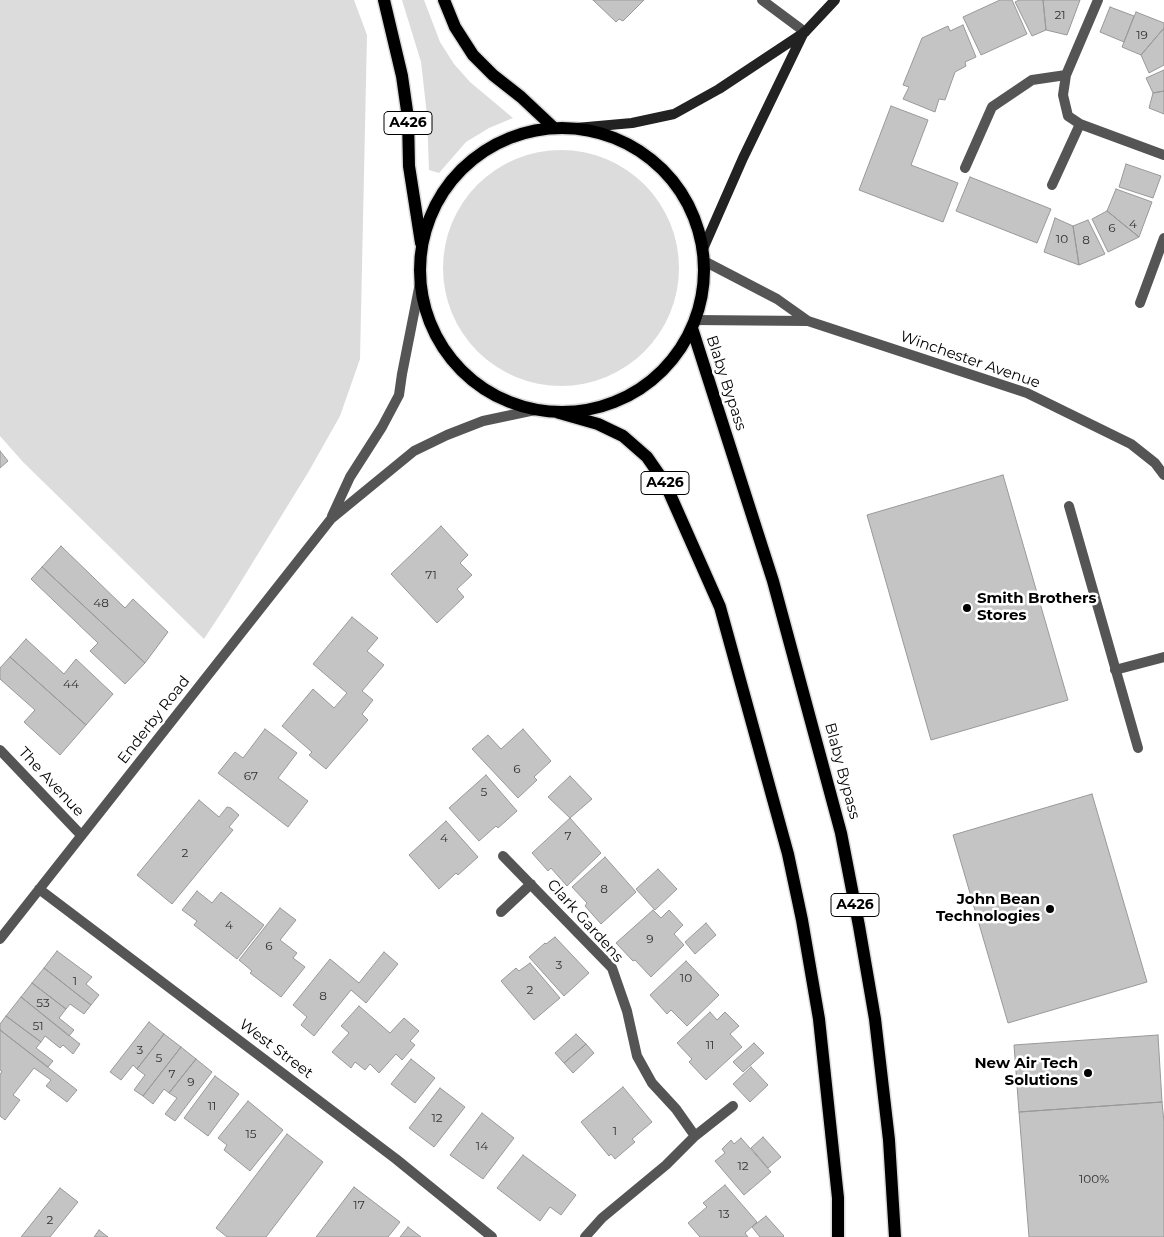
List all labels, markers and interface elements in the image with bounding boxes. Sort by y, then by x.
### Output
house number: 21 [1054,8,1066,22]
house number: 19 [1136,28,1148,42]
road number: A426 [384,112,432,134]
house number: 4 [1129,217,1137,231]
house number: 6 [1108,221,1116,235]
house number: 10 [1056,232,1068,246]
house number: 8 [1082,233,1090,247]
street label: Winchester Avenue [898,328,1042,392]
street label: Blaby Bypass [702,333,750,433]
road number: A426 [641,472,689,494]
house number: 71 [425,568,437,582]
place label: Smith Brothers Stores [977,590,1096,625]
house number: 48 [93,596,109,610]
marker: Smith Brothers Stores [961,602,973,614]
street label: Enderby Road [114,672,194,768]
house number: 44 [63,677,79,691]
street label: Blaby Bypass [820,721,864,821]
street label: The Avenue [14,744,88,820]
house number: 6 [513,762,521,776]
house number: 67 [244,769,258,783]
house number: 5 [481,785,487,799]
house number: 7 [564,829,572,843]
house number: 4 [440,831,448,845]
house number: 2 [182,846,188,860]
street label: Clark Gardens [543,876,627,966]
house number: 8 [600,882,608,896]
place label: John Bean Technologies [936,891,1040,926]
road number: A426 [831,894,879,916]
marker: John Bean Technologies [1044,903,1056,915]
house number: 4 [225,918,233,932]
house number: 9 [646,932,654,946]
house number: 6 [265,939,273,953]
house number: 3 [556,958,562,972]
house number: 10 [680,971,692,985]
house number: 1 [73,974,77,988]
house number: 2 [527,983,533,997]
house number: 8 [319,989,327,1003]
house number: 53 [36,996,50,1010]
street label: West Street [236,1015,316,1083]
house number: 51 [32,1019,44,1033]
house number: 11 [706,1038,714,1052]
house number: 3 [137,1043,143,1057]
house number: 5 [156,1051,162,1065]
place label: New Air Tech Solutions [974,1055,1078,1090]
house number: 7 [168,1067,176,1081]
marker: New Air Tech Solutions [1082,1067,1094,1079]
house number: 9 [187,1075,195,1089]
house number: 11 [208,1099,216,1113]
house number: 12 [431,1111,443,1125]
house number: 1 [613,1124,617,1138]
house number: 15 [245,1127,257,1141]
house number: 14 [476,1139,488,1153]
house number: 12 [737,1159,749,1173]
house number: 100% [1079,1172,1109,1186]
house number: 17 [353,1198,365,1212]
house number: 13 [718,1207,730,1221]
house number: 2 [47,1213,53,1227]

